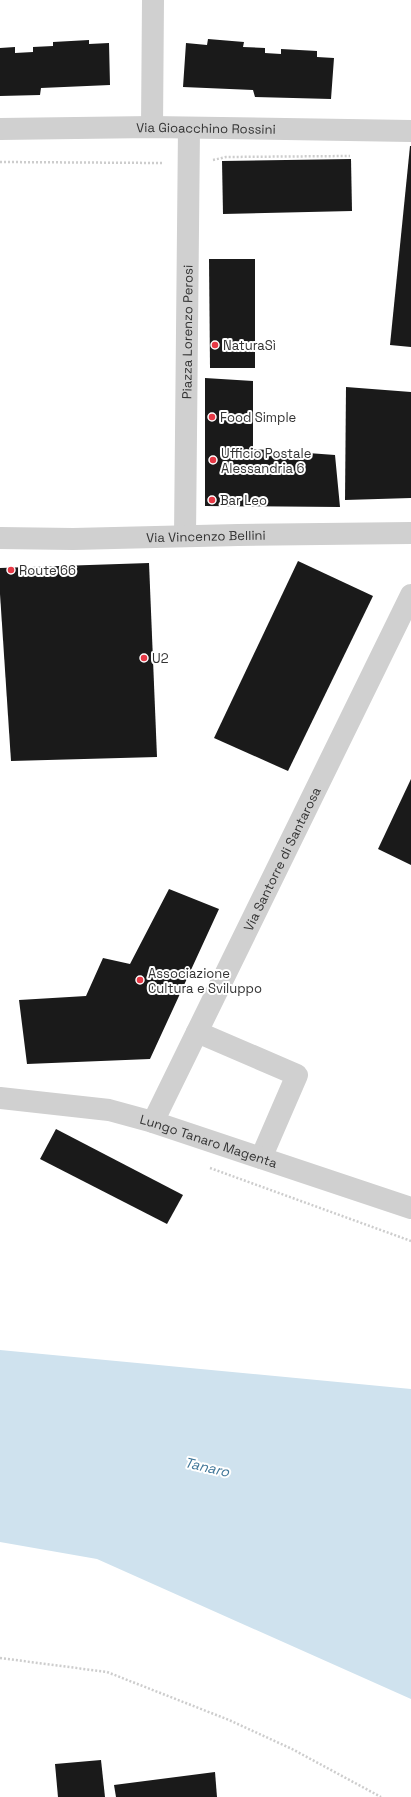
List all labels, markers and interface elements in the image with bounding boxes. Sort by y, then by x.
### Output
street label: Via Gioacchino Rossini [136,118,276,137]
street label: Piazza Lorenzo Perosi [178,265,196,399]
place label: NaturaSì [223,337,276,354]
marker: NaturaSì [210,340,220,350]
place label: Food Simple [220,409,296,426]
marker: Food Simple [207,412,217,422]
place label: Ufficio Postale Alessandria 6 [221,445,311,477]
marker: Ufficio Postale Alessandria 6 [208,455,218,465]
place label: Bar Leo [220,492,267,509]
marker: Bar Leo [207,495,217,505]
street label: Via Vincenzo Bellini [146,526,266,546]
place label: Route 66 [19,562,76,579]
marker: Route 66 [6,565,16,575]
place label: U2 [152,650,169,667]
marker: U2 [139,653,149,663]
street label: Via Santorre di Santarosa [239,784,325,934]
place label: Associazione Cultura e Sviluppo [148,965,262,997]
marker: Associazione Cultura e Sviluppo [135,975,145,985]
street label: Lungo Tanaro Magenta [138,1110,280,1172]
water label: Tanaro [183,1453,231,1481]

